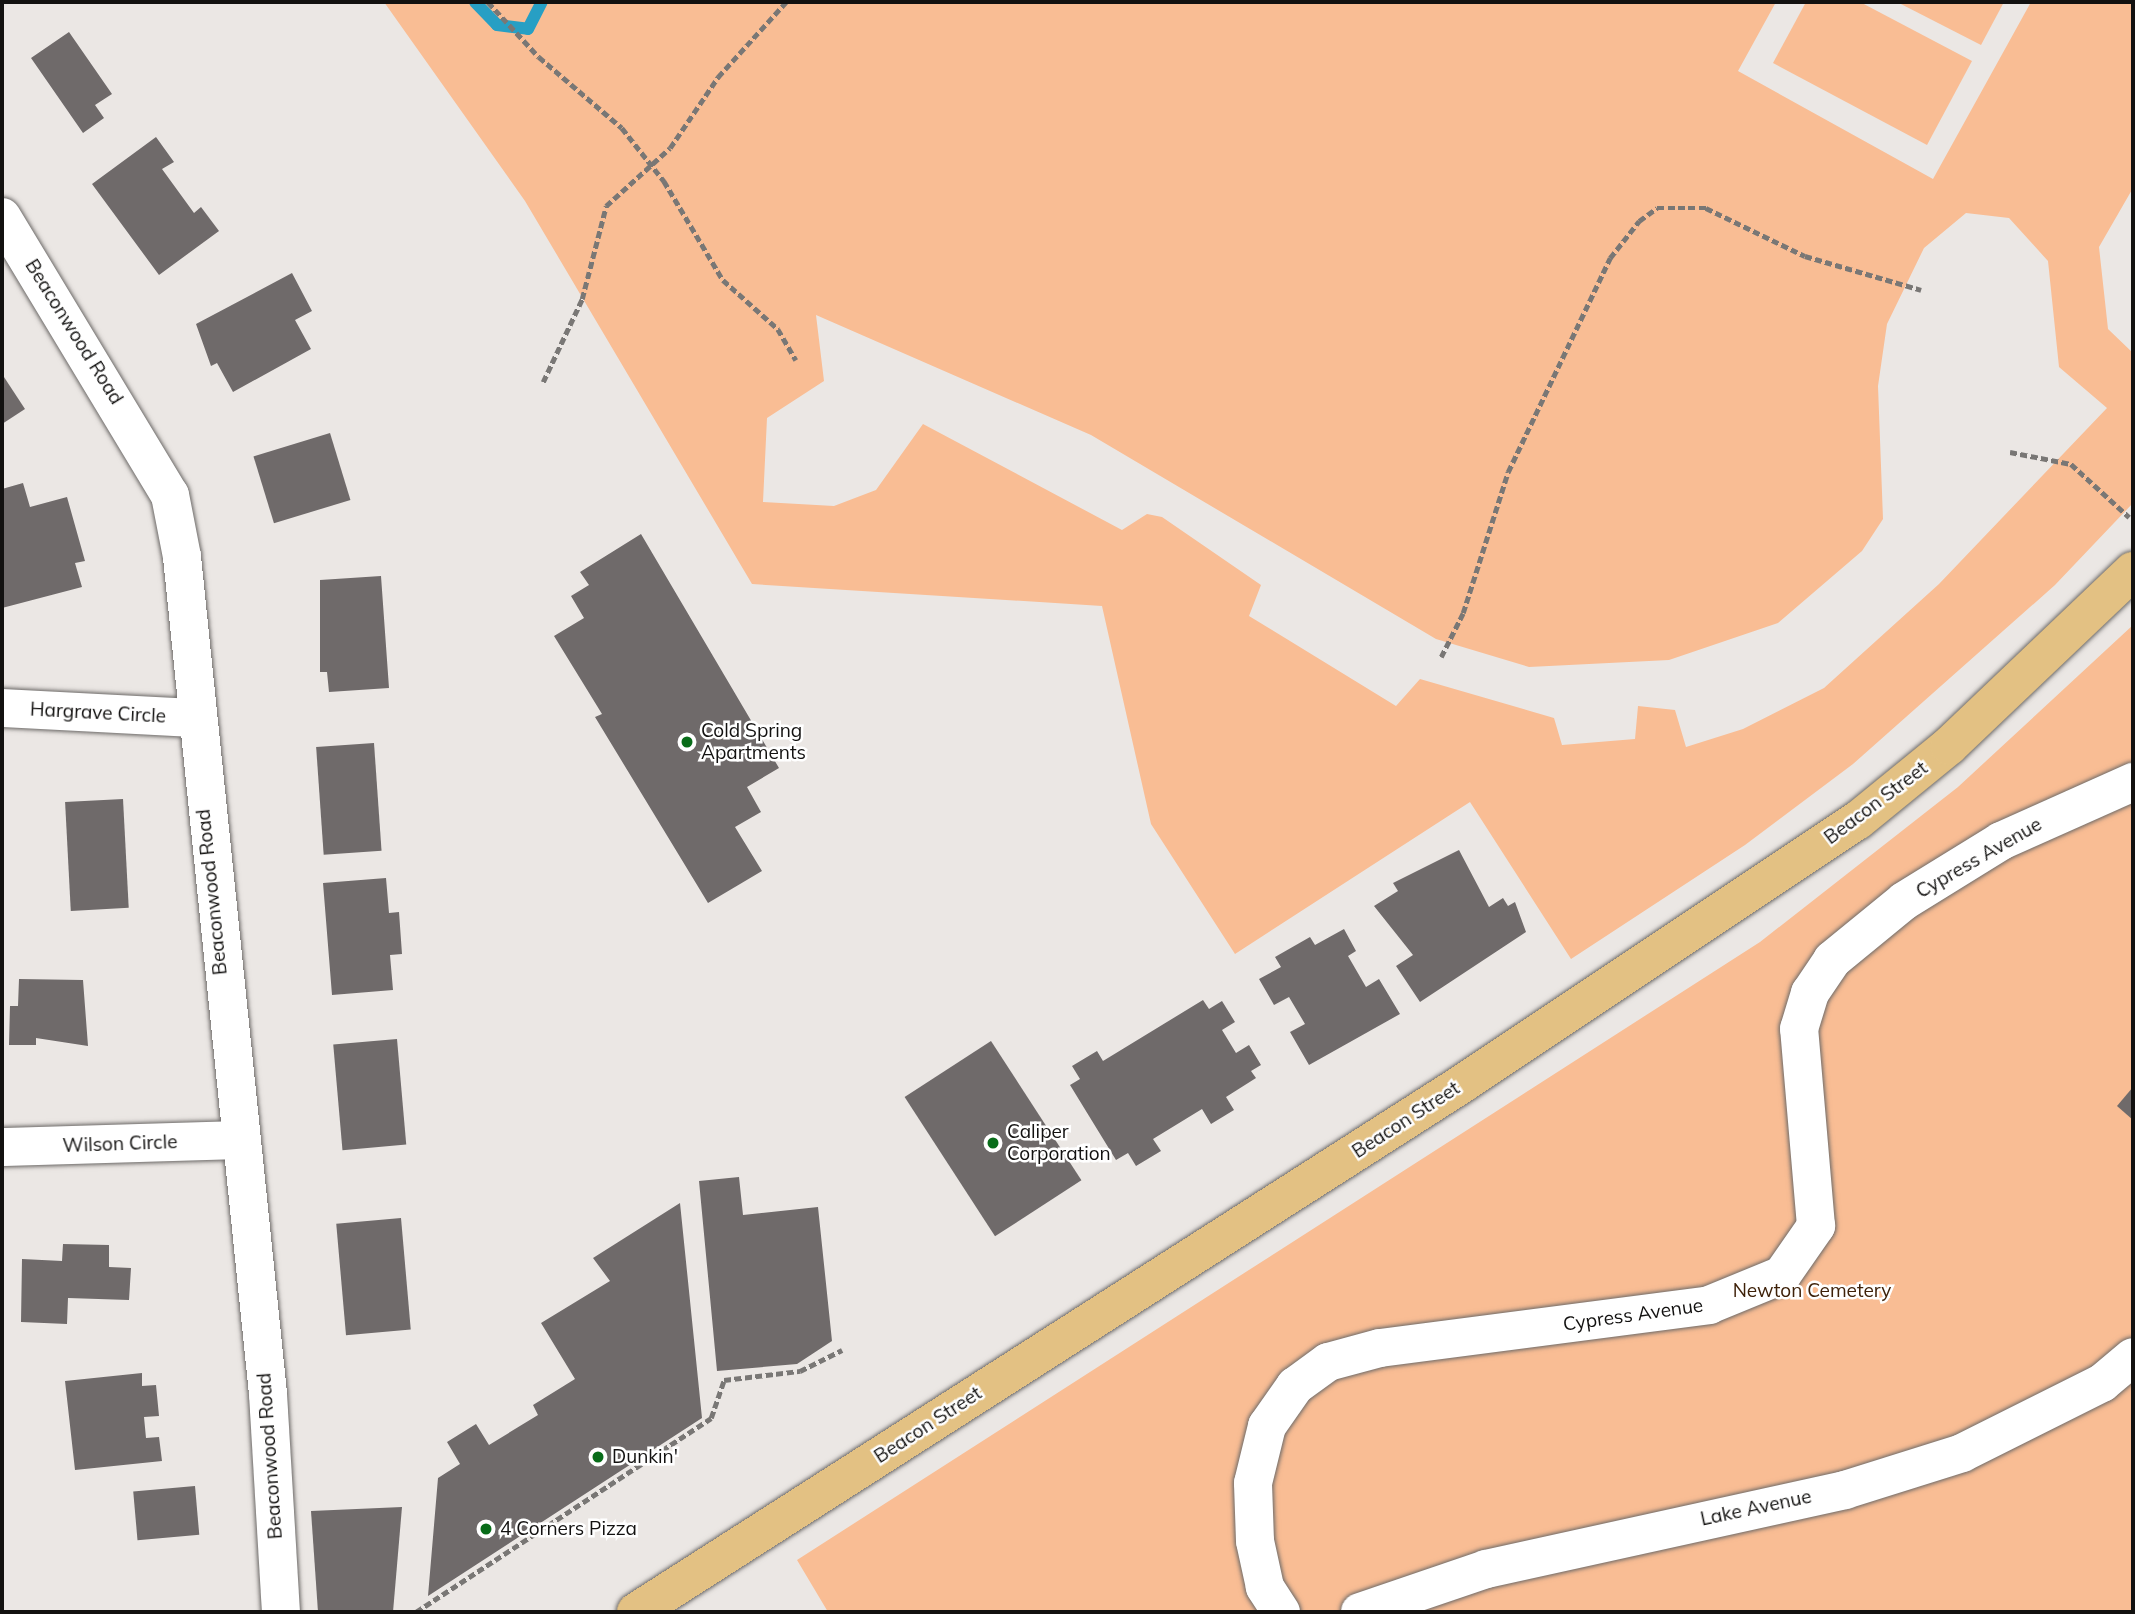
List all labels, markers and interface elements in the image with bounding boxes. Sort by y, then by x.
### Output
street label: Beaconwood Road [20,255,128,409]
street label: Hargrave Circle [29,698,167,728]
place label: Cold Spring Apartments [701,720,806,764]
marker: Cold Spring Apartments [679,734,695,750]
street label: Beacon Street [1820,757,1932,849]
street label: Beaconwood Road [192,808,232,976]
street label: Cypress Avenue [1912,813,2046,903]
street label: Beacon Street [1348,1077,1464,1163]
place label: Caliper Corporation [1007,1121,1111,1165]
street label: Wilson Circle [62,1131,178,1157]
marker: Caliper Corporation [985,1135,1001,1151]
park label: Newton Cemetery [1733,1280,1891,1302]
street label: Cypress Avenue [1562,1294,1704,1336]
street label: Beaconwood Road [253,1372,287,1540]
street label: Beacon Street [870,1382,986,1468]
place label: Dunkin' [612,1446,678,1468]
marker: Dunkin' [590,1449,606,1465]
street label: Lake Avenue [1698,1485,1814,1531]
place label: 4 Corners Pizza [500,1518,637,1540]
marker: 4 Corners Pizza [478,1521,494,1537]

